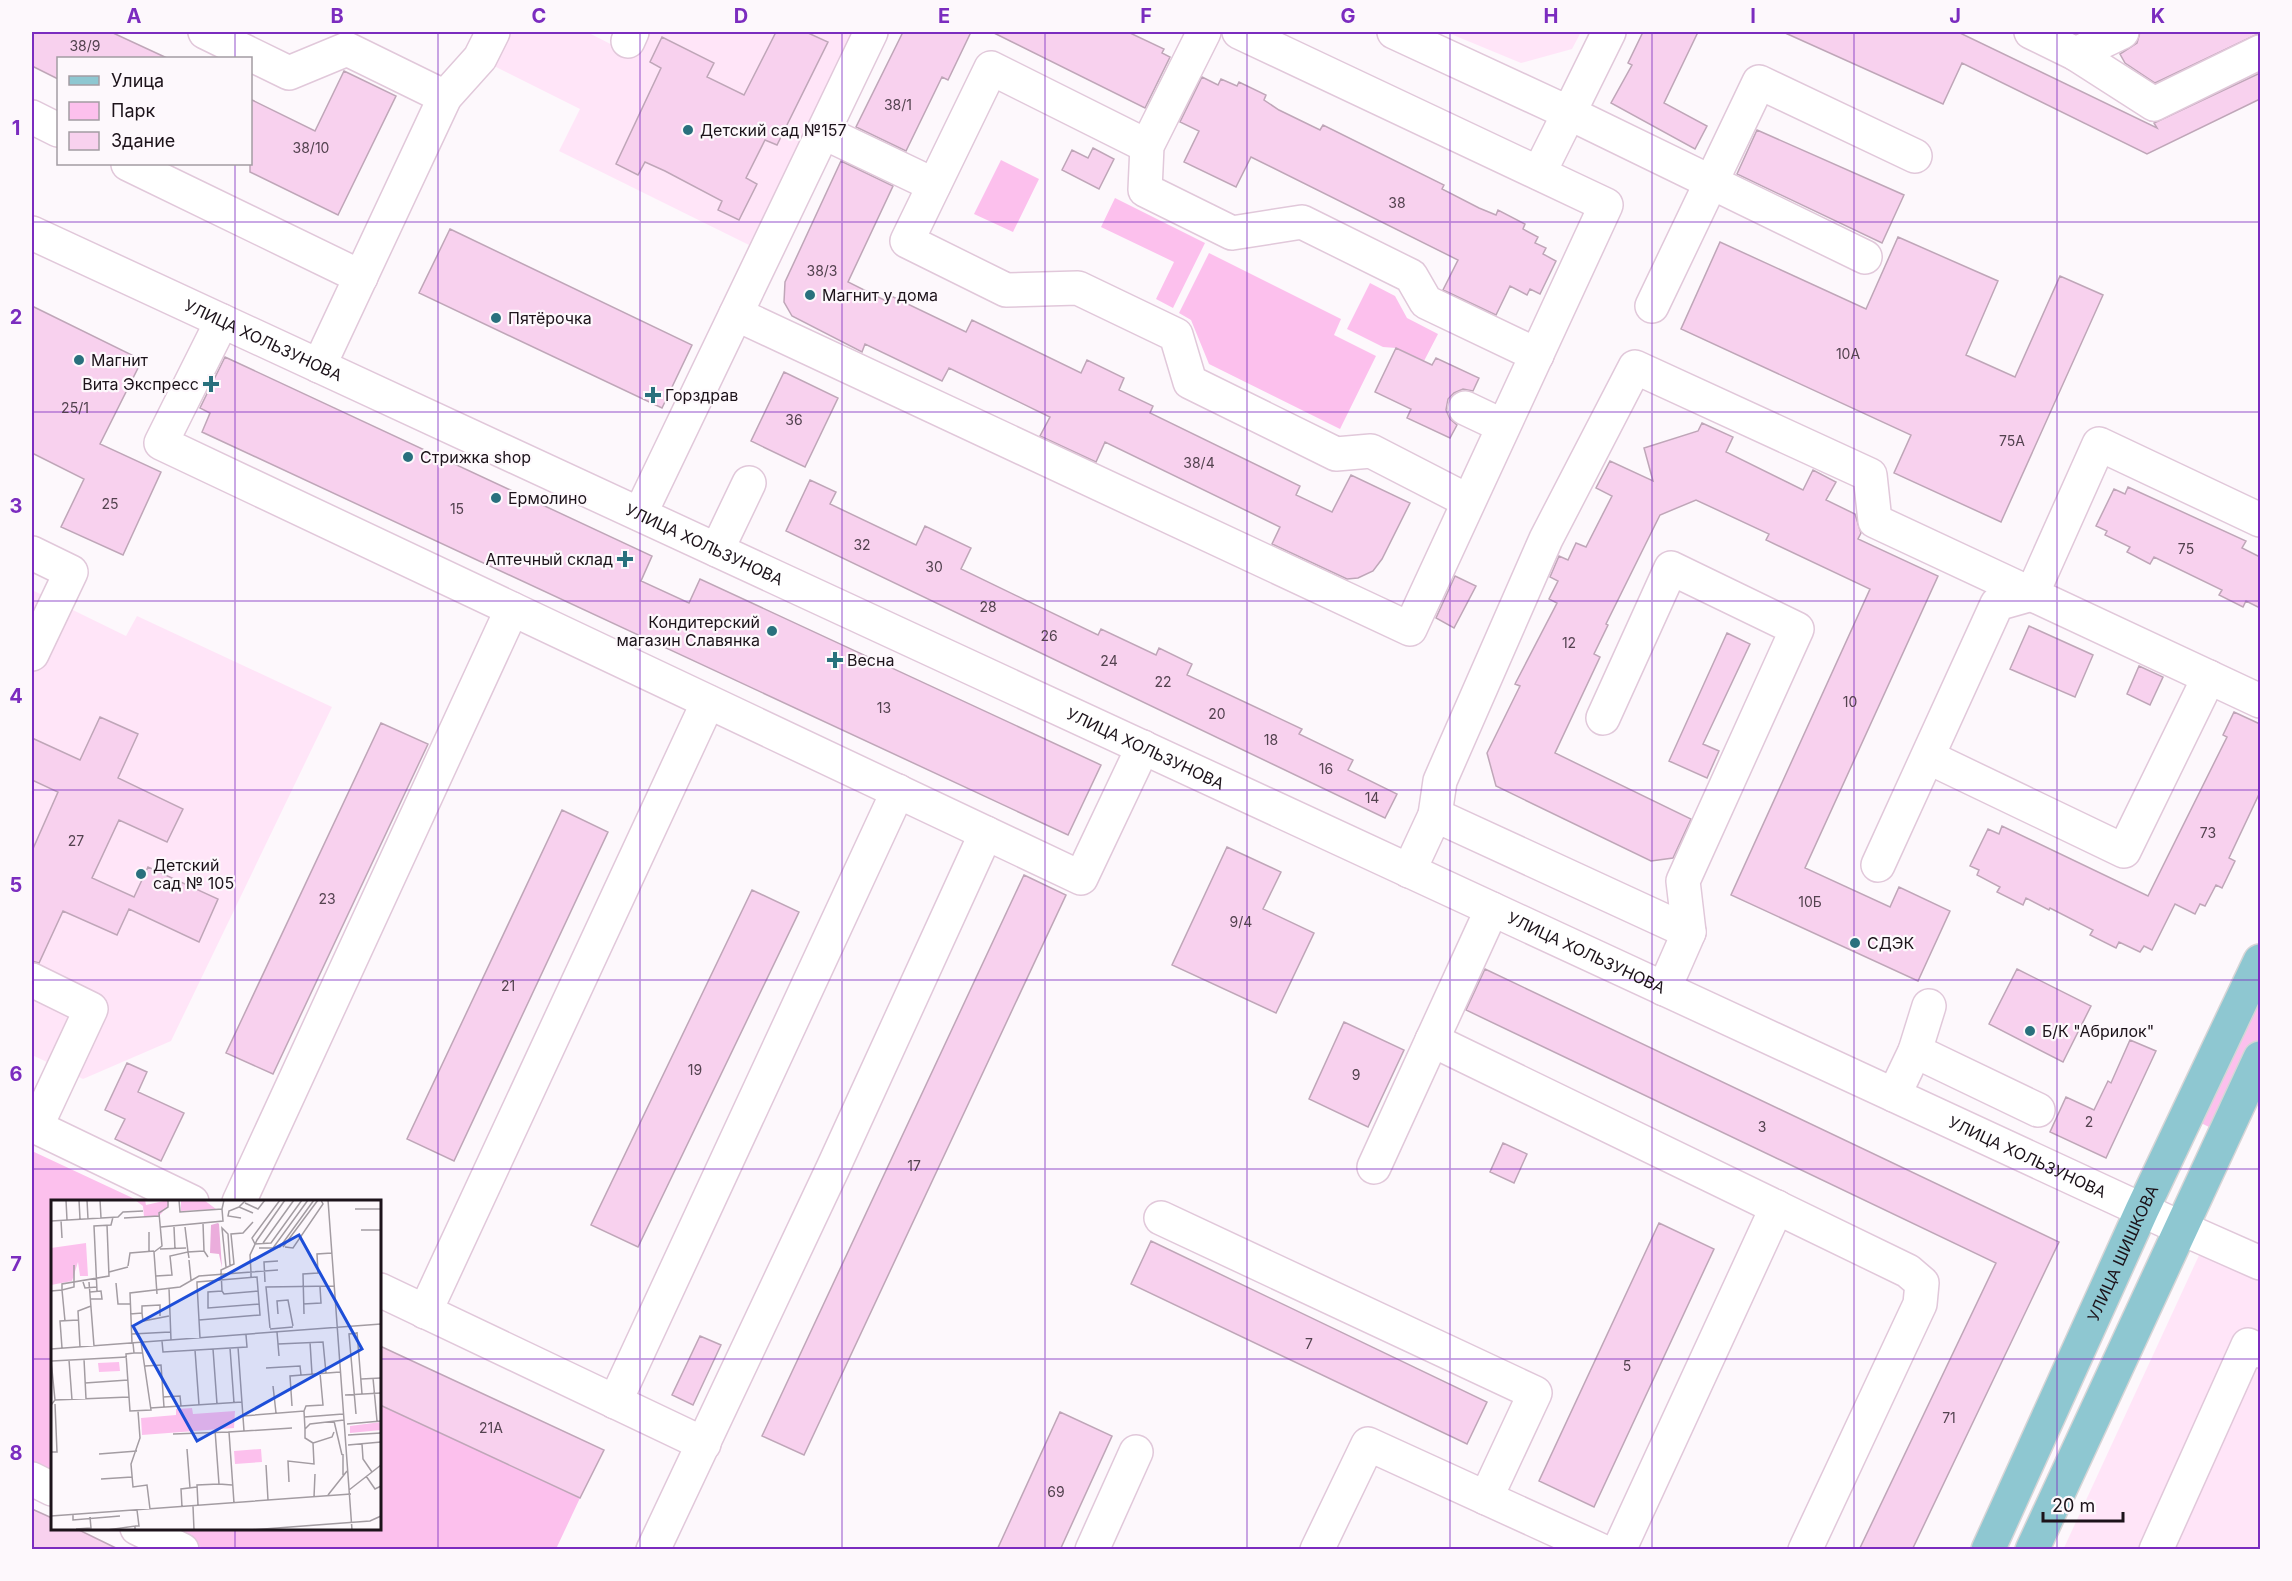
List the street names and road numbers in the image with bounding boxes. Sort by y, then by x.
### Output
street label: УЛИЦА ХОЛЬЗУНОВА [181,295,346,385]
street label: УЛИЦА ХОЛЬЗУНОВА [622,499,787,589]
street label: УЛИЦА ХОЛЬЗУНОВА [1063,703,1228,794]
street label: УЛИЦА ХОЛЬЗУНОВА [1504,908,1669,998]
street label: УЛИЦА ХОЛЬЗУНОВА [1945,1112,2110,1202]
street label: УЛИЦА ШИШКОВА [2083,1182,2162,1325]

